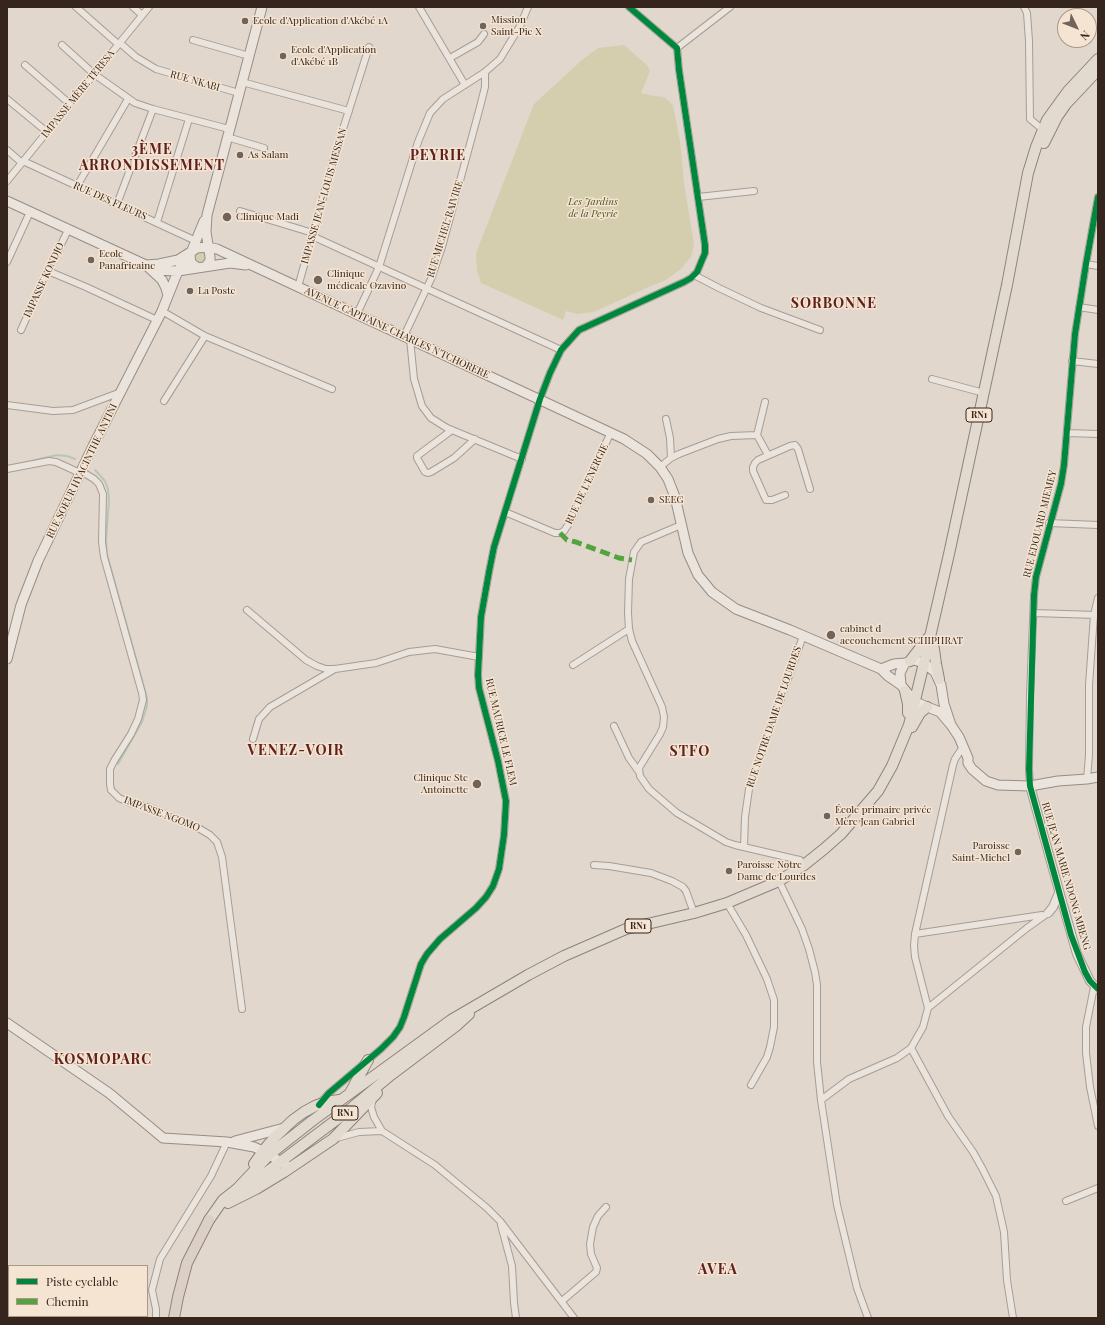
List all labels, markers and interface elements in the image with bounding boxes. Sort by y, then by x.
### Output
north arrow [1057,8,1097,48]
place label: Mission Saint-Pie X [491,14,541,38]
place label: Ecole d'Application d'Akébé 1A [253,15,388,27]
marker: Ecole d'Application d'Akébé 1A [240,16,250,26]
marker: Mission Saint-Pie X [478,21,488,31]
text: N [1077,28,1094,44]
place label: Ecole d'Application d'Akébé 1B [291,44,376,68]
street label: IMPASSE MÈRE TERESA [39,48,117,140]
marker: Ecole d'Application d'Akébé 1B [278,51,288,61]
street label: RUE NKABI [169,68,221,94]
street label: IMPASSE JEAN-LOUIS MESSAN [299,127,349,265]
district label: 3ÈME ARRONDISSEMENT [79,142,225,174]
district label: PEYRIE [410,148,466,164]
place label: As Salam [248,149,288,161]
marker: As Salam [235,150,245,160]
street label: RUE DES FLEURS [71,179,149,223]
street label: RUE MICHEL RAIVIRE [425,179,465,279]
park label: Les Jardins de la Peyrie [568,196,618,220]
marker: Clinique Madi [221,211,233,223]
place label: Clinique Madi [236,211,299,223]
street label: IMPASSE KONDJO [21,241,67,319]
place label: Ecole Panafricaine [99,248,155,272]
marker: Ecole Panafricaine [86,255,96,265]
place label: Clinique médicale Ozavino [327,268,406,292]
marker: Clinique médicale Ozavino [312,274,324,286]
place label: La Poste [198,285,236,297]
street label: AVENUE CAPITAINE CHARLES N'TCHORERE [303,285,491,381]
marker: La Poste [185,286,195,296]
district label: SORBONNE [791,296,877,312]
street label: RUE SOEUR HYACINTHE ANTINI [44,402,120,540]
road number: RN1 [966,408,992,422]
street label: RUE DE L'ENERGIE [563,442,611,526]
street label: RUE EDOUARD MIEMEY [1021,469,1059,579]
place label: SEEG [659,494,684,506]
marker: SEEG [646,495,656,505]
place label: cabinet d accouchement SCHIPHRAT [840,623,963,646]
marker: cabinet d accouchement SCHIPHRAT [825,629,837,641]
street label: RUE NOTRE DAME DE LOURDES [744,645,804,789]
street label: RUE MAURICE LE FLEM [483,677,519,787]
district label: VENEZ-VOIR [248,743,344,759]
district label: STFO [670,744,710,760]
place label: Clinique Ste Antoinette [413,772,468,796]
marker: Clinique Ste Antoinette [471,778,483,790]
street label: IMPASSE NGOMO [122,794,202,834]
street label: RUE JEAN MARIE NDONG MBENG [1039,801,1093,951]
place label: École primaire privée Mère Jean Gabriel [835,804,932,828]
marker: École primaire privée Mère Jean Gabriel [822,811,832,821]
place label: Paroisse Saint-Michel [952,840,1010,864]
marker: Paroisse Saint-Michel [1013,847,1023,857]
place label: Paroisse Notre Dame de Lourdes [737,859,816,882]
marker: Paroisse Notre Dame de Lourdes [724,866,734,876]
road number: RN1 [625,919,651,933]
district label: KOSMOPARC [54,1052,152,1068]
road number: RN1 [332,1106,358,1120]
district label: AVEA [698,1262,738,1278]
legend [8,1265,148,1317]
text: Piste cyclable [46,1273,118,1289]
text: Chemin [46,1293,89,1309]

